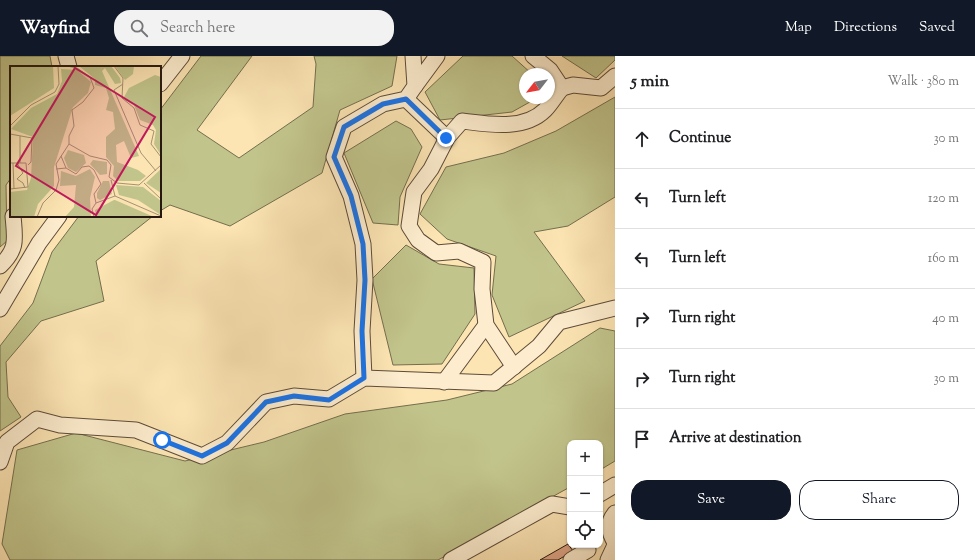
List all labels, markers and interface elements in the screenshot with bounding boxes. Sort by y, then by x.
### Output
search box [114,10,394,46]
text: Wayfind [20,15,90,42]
icon: search [128,17,150,39]
text: Search here [160,18,235,39]
text: Map [785,18,812,38]
text: Directions [834,18,897,38]
text: Saved [919,18,955,38]
inset map [10,66,161,217]
north arrow [519,68,555,104]
text: 5 min [631,70,669,94]
text: Walk · 380 m [888,73,959,91]
icon: ahead [631,128,653,150]
text: Continue [669,128,731,149]
route end [437,129,455,147]
text: 30 m [933,130,959,148]
icon: left [631,188,653,210]
text: Turn left [669,188,726,209]
text: 120 m [928,190,959,208]
icon: left [631,248,653,270]
text: Turn left [669,248,726,269]
text: 160 m [928,250,959,268]
icon: right [631,308,653,330]
text: Turn right [669,308,735,329]
text: 40 m [932,310,959,328]
icon: right [631,368,653,390]
text: Turn right [669,368,735,389]
text: 30 m [933,370,959,388]
icon: arrive [631,428,653,450]
text: Arrive at destination [669,428,802,449]
route start [153,431,171,449]
map controls [567,440,603,548]
button: + [567,440,603,476]
button: − [567,476,603,512]
button: Save [631,480,791,520]
button: Share [799,480,959,520]
button: locate [567,512,603,548]

